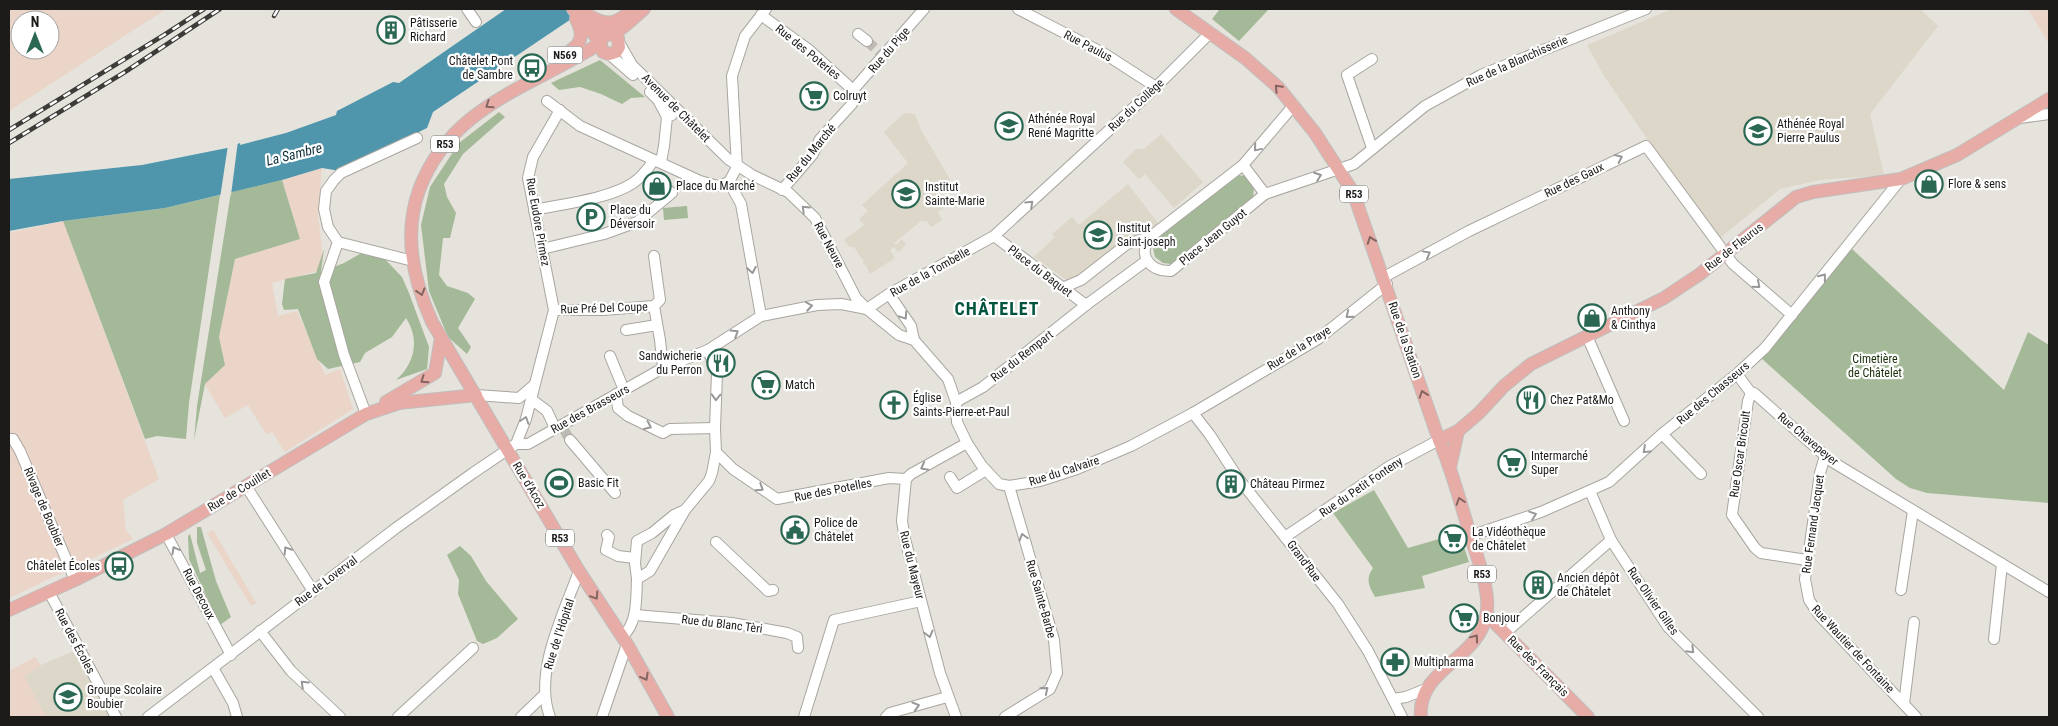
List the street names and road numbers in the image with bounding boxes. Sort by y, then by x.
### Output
street label: Rue des Poteries [773,22,843,82]
street label: Rue du Pige [865,24,913,76]
street label: Rue Paulus [1061,27,1115,65]
street label: Rue de la Blanchisserie [1464,32,1570,90]
road number: N569 [548,46,582,64]
street label: Avenue de Châtelet [639,71,713,145]
street label: Rue du Collège [1105,76,1167,134]
street label: Rue du Marché [783,121,839,185]
road number: R53 [431,136,459,152]
street label: Rue des Gaux [1542,160,1606,200]
street label: Rue Eudore Pirmez [523,177,553,267]
road number: R53 [1340,185,1368,202]
street label: Place Jean Guyot [1177,205,1250,268]
street label: Rue Neuve [811,220,847,271]
street label: Rue de Fleurus [1702,220,1766,274]
street label: Place du Baquet [1005,242,1075,300]
street label: Rue de la Tombelle [888,244,973,300]
street label: Rue Pré Del Coupe [560,299,648,317]
street label: Rue de la Station [1385,300,1425,380]
street label: Rue de la Praye [1265,323,1334,373]
street label: Rue du Rempart [988,327,1056,385]
street label: Rue des Chasseurs [1674,359,1752,427]
street label: Rue des Brasseurs [548,382,632,436]
street label: Rue Oscar Bricoult [1727,409,1753,498]
street label: Rue Chavepeyer [1775,409,1842,469]
street label: Rue du Calvaire [1027,453,1101,489]
street label: Rue du Petit Fonteny [1317,454,1405,520]
street label: Rue d'Acoz [510,459,548,511]
street label: Rivage de Boubier [21,465,67,549]
street label: Rue de Couillet [205,466,273,514]
street label: Rue Fernand Jacquet [1799,473,1827,574]
street label: Rue des Potelles [793,476,873,504]
street label: Rue du Mayeur [897,529,927,601]
road number: R53 [546,530,574,546]
street label: Grand'Rue [1284,538,1324,585]
street label: Rue de Loverval [292,553,360,609]
street label: Rue Sainte-Barbe [1023,558,1059,640]
street label: Rue Olivier Gilles [1624,564,1682,638]
street label: Rue Decoux [180,566,218,622]
road number: R53 [1468,566,1496,582]
street label: Rue de l'Hôpital [541,597,577,671]
street label: Rue Wautier de Fontaine [1809,602,1897,696]
street label: Rue des Écoles [52,606,99,676]
street label: Rue du Blanc Tèri [681,612,763,636]
street label: Rue des Français [1505,633,1571,699]

